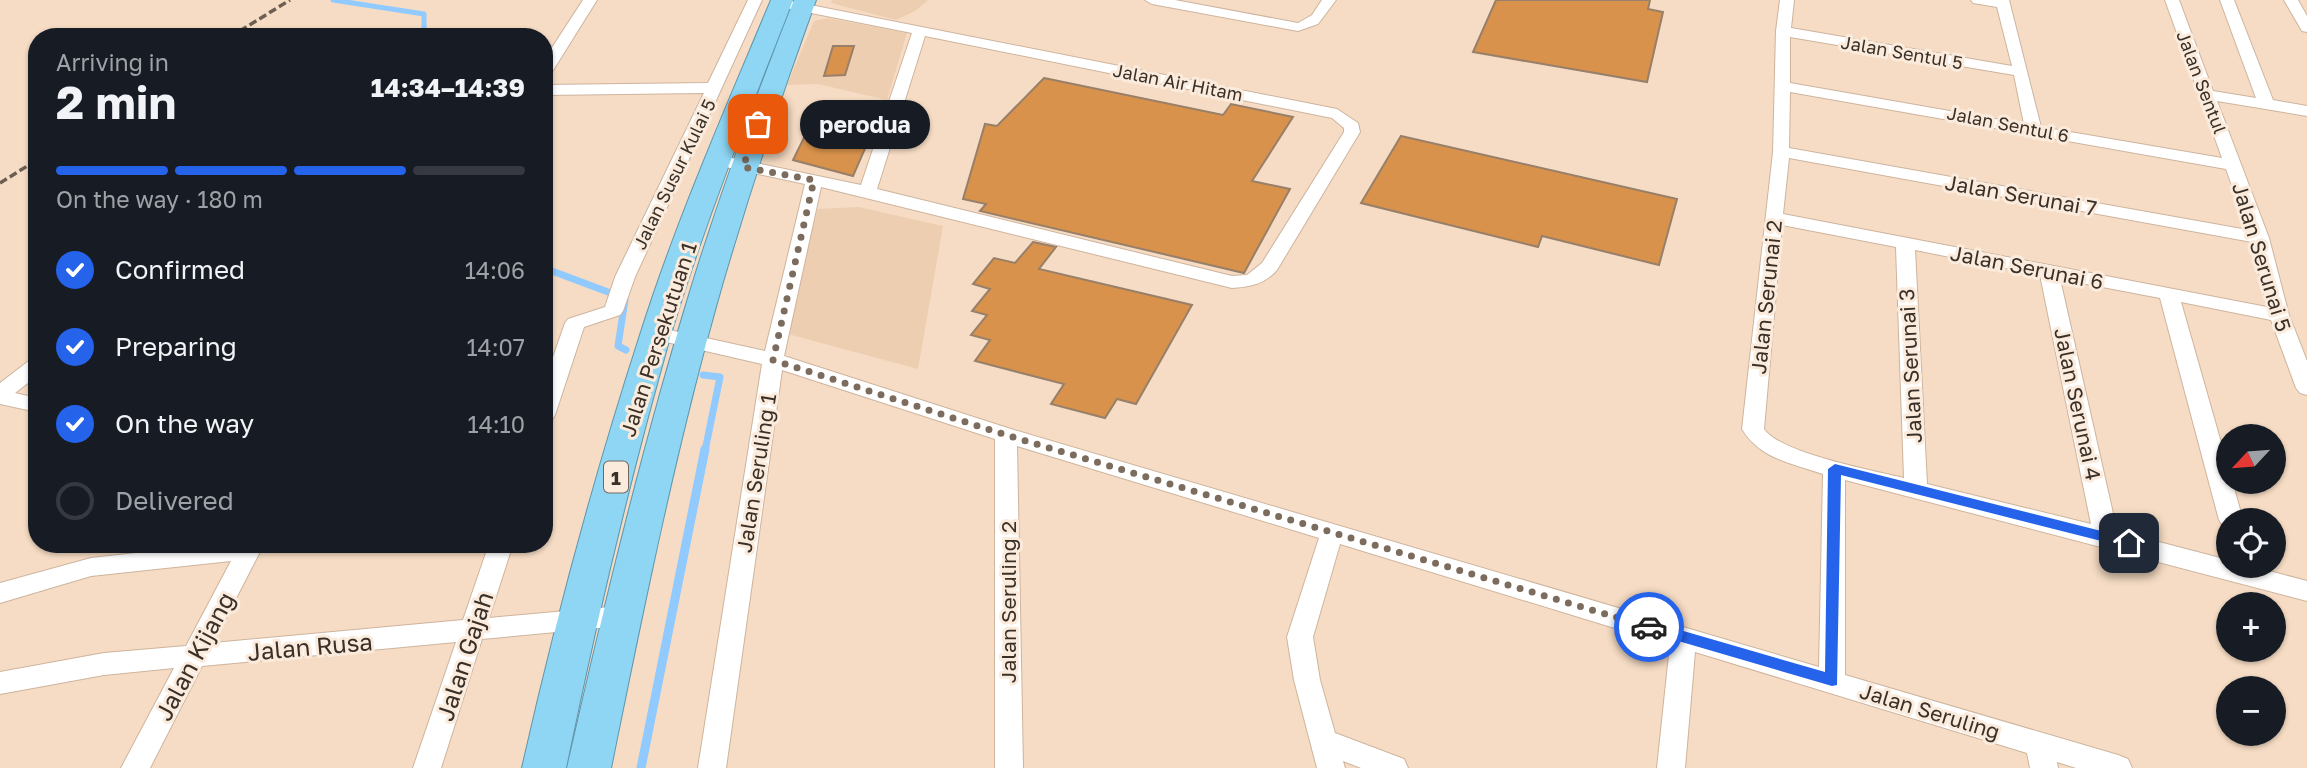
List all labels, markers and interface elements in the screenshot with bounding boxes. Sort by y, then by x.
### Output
street label: Jalan Sentul [2172,27,2232,137]
street label: Jalan Sentul 5 [1839,30,1965,74]
text: Arriving in [56,48,169,76]
street label: Jalan Air Hitam [1111,59,1245,105]
text: 14:34–14:39 [371,72,525,103]
text: 2 min [56,74,176,129]
pin [728,94,788,154]
street label: Jalan Susur Kulai 5 [628,95,720,253]
callout: perodua [800,100,930,148]
street label: Jalan Sentul 6 [1945,101,2071,147]
icon: bag [739,105,777,143]
text: perodua [819,110,911,138]
street label: Jalan Serunai 7 [1943,169,2099,221]
street label: Jalan Serunai 5 [2227,179,2297,335]
text: On the way · 180 m [56,185,263,213]
street label: Jalan Serunai 2 [1745,219,1787,375]
street label: Jalan Persekutuan 1 [614,238,702,440]
street label: Jalan Serunai 6 [1948,239,2106,295]
icon: check [56,251,94,289]
text: Confirmed [115,254,245,285]
text: 14:06 [465,256,525,284]
street label: Jalan Serunai 3 [1893,288,1927,444]
street label: Jalan Serunai 4 [2049,325,2107,483]
icon: check [56,328,94,366]
text: Preparing [115,331,237,362]
text: 14:07 [466,333,525,361]
street label: Jalan Seruling 1 [731,392,781,554]
icon: check [56,405,94,443]
text: On the way [115,408,254,439]
text: 14:10 [468,410,525,438]
north arrow [2216,424,2286,494]
map controls [2216,424,2286,746]
road number: 1 [604,462,628,492]
text: Delivered [115,485,234,516]
button: locate [2216,508,2286,578]
pin [2099,513,2159,573]
street label: Jalan Seruling 2 [995,521,1021,683]
icon: home [2110,524,2148,562]
street label: Jalan Kijang [148,587,240,725]
street label: Jalan Gajah [429,588,499,724]
courier [1614,592,1684,662]
button: + [2216,592,2286,662]
icon: car [1630,608,1668,646]
street label: Jalan Rusa [246,626,374,666]
button: − [2216,676,2286,746]
street label: Jalan Seruling [1857,677,2003,745]

